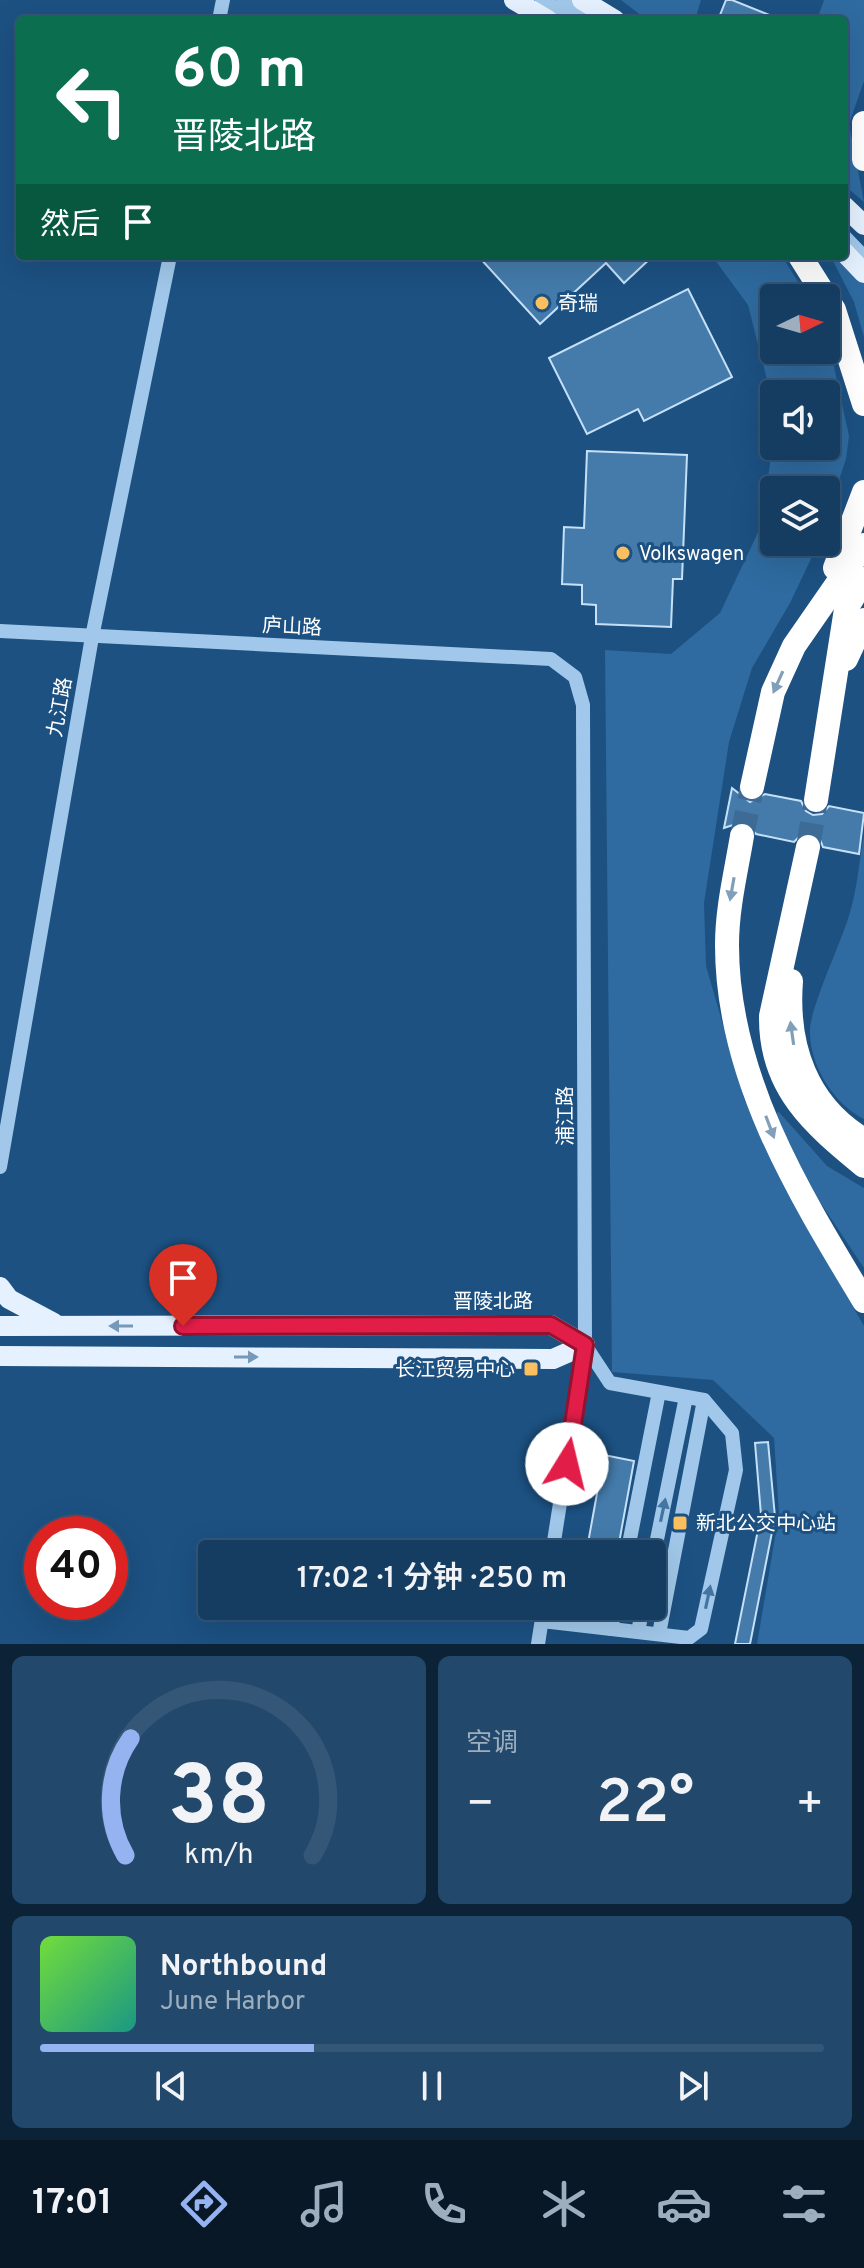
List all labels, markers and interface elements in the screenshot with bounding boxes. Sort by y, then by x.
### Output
text: 60 m [172,37,306,107]
icon: left [40,48,144,152]
text: 晋陵北路 [172,116,316,162]
icon: arrive [116,200,160,244]
text: 然后 [40,208,100,245]
north arrow [760,284,840,364]
map controls [760,284,840,556]
place label: 奇瑞 [558,292,598,318]
marker: 奇瑞 [533,294,551,312]
button: sound [760,380,840,460]
button: layers [760,476,840,556]
place label: Volkswagen [639,542,744,568]
marker: Volkswagen [614,544,632,562]
street label: 庐山路 [261,613,323,643]
one-way arrow [771,670,784,694]
street label: 九江路 [43,676,79,739]
one-way arrow [726,877,738,902]
one-way arrow [785,1020,798,1045]
street label: 浦江路 [554,1086,580,1146]
one-way arrow [764,1115,777,1139]
pin [149,1244,217,1326]
icon: arrive [161,1256,205,1300]
street label: 晋陵北路 [453,1290,533,1316]
one-way arrow [108,1320,133,1332]
one-way arrow [234,1351,259,1363]
place label: 长江贸易中心 [395,1358,515,1384]
marker: 长江贸易中心 [522,1360,540,1378]
position arrow [525,1422,609,1506]
one-way arrow [657,1497,670,1522]
place label: 新北公交中心站 [696,1512,836,1538]
marker: 新北公交中心站 [671,1514,689,1532]
speed limit sign: 40 [24,1516,128,1620]
text: 17:02 · 1 分钟 · 250 m [297,1561,567,1598]
one-way arrow [702,1584,715,1609]
text: 空调 [466,1728,518,1761]
text: 38 [168,1749,270,1854]
text: 22° [596,1768,694,1844]
text: − [466,1778,494,1834]
text: + [796,1778,824,1834]
text: km/h [184,1838,254,1874]
text: Northbound [160,1949,327,1986]
text: June Harbor [160,1986,305,2019]
icon: previous [149,2064,193,2108]
icon: pause [410,2064,454,2108]
icon: next [671,2064,715,2108]
icon: directions [176,2176,232,2232]
icon: music [296,2176,352,2232]
icon: phone [416,2176,472,2232]
icon: climate [536,2176,592,2232]
icon: car [656,2176,712,2232]
icon: filters [776,2176,832,2232]
text: 17:01 [32,2181,112,2227]

